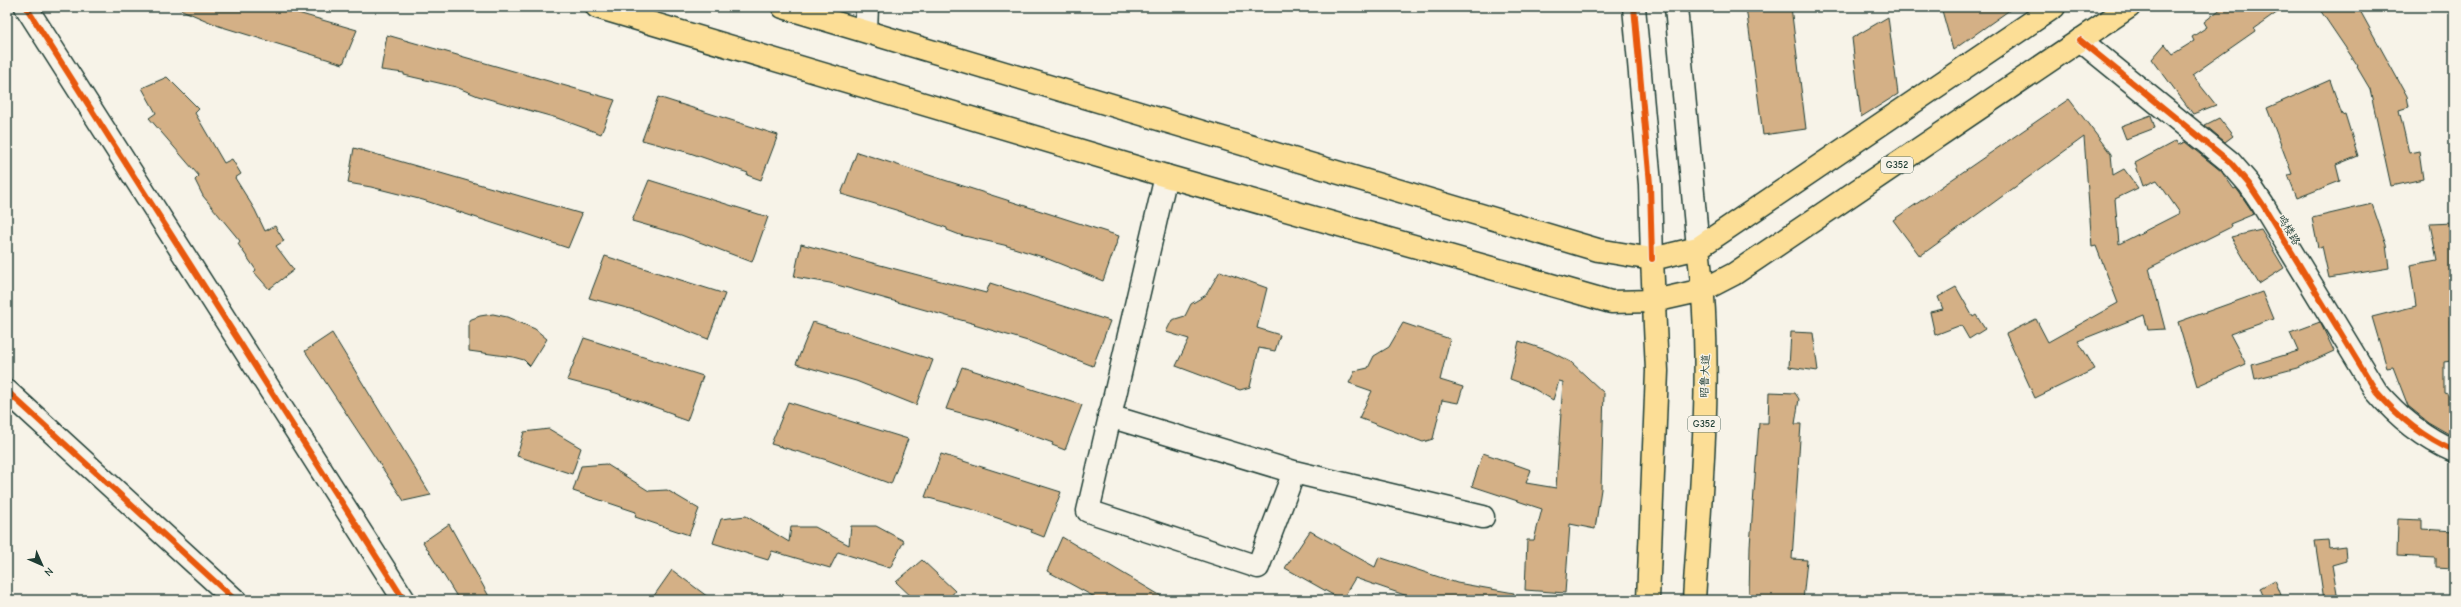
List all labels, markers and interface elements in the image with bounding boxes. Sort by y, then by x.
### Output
road number: G352 [1881,157,1913,173]
street label: 鸣楼路 [2275,213,2303,247]
street label: 昭鲁大道 [1698,354,1712,398]
road number: G352 [1688,416,1720,432]
north arrow [22,545,62,585]
text: N [42,565,56,579]

